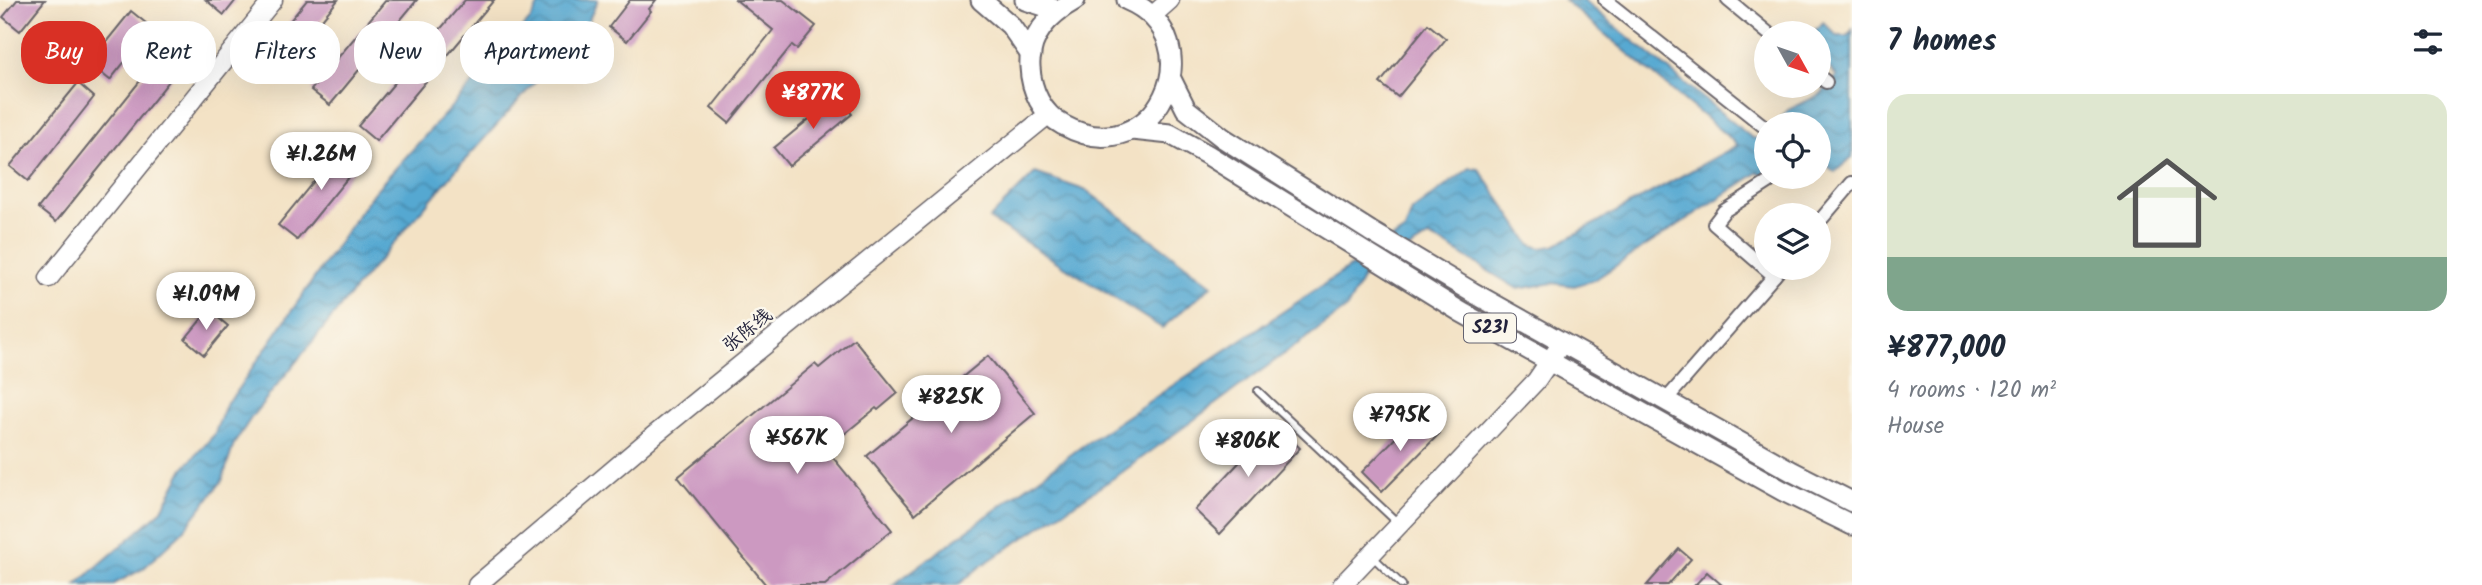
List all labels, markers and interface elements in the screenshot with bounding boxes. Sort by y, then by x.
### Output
text: 7 homes [1887,18,1997,66]
chip: Buy [21,21,107,84]
chip: Rent [121,21,216,84]
chip: Filters [230,21,340,84]
chip: New [354,21,446,84]
chip: Apartment [460,21,614,84]
north arrow [1754,21,1830,98]
map controls [1754,21,1831,280]
icon: filters [2409,23,2447,61]
pin: ¥877K [764,72,862,131]
text: ¥877K [781,76,845,112]
button: locate [1754,112,1831,189]
pin: ¥1.26M [264,132,378,192]
text: ¥1.26M [286,137,356,173]
icon: home [2104,140,2230,266]
button: layers [1754,203,1831,280]
pin: ¥1.09M [149,272,263,332]
text: ¥1.09M [172,277,240,313]
street label: 张陈线 [716,301,780,361]
road number: S231 [1464,314,1516,342]
text: ¥877,000 [1887,325,2006,373]
text: 4 rooms · 120 m² [1887,373,2056,409]
pin: ¥825K [902,376,1000,435]
text: ¥825K [918,380,984,416]
pin: ¥795K [1351,393,1449,453]
text: ¥795K [1369,398,1431,434]
text: House [1887,409,1944,445]
pin: ¥567K [748,416,846,476]
pin: ¥806K [1199,420,1297,479]
text: ¥567K [766,421,828,457]
text: ¥806K [1215,424,1281,460]

